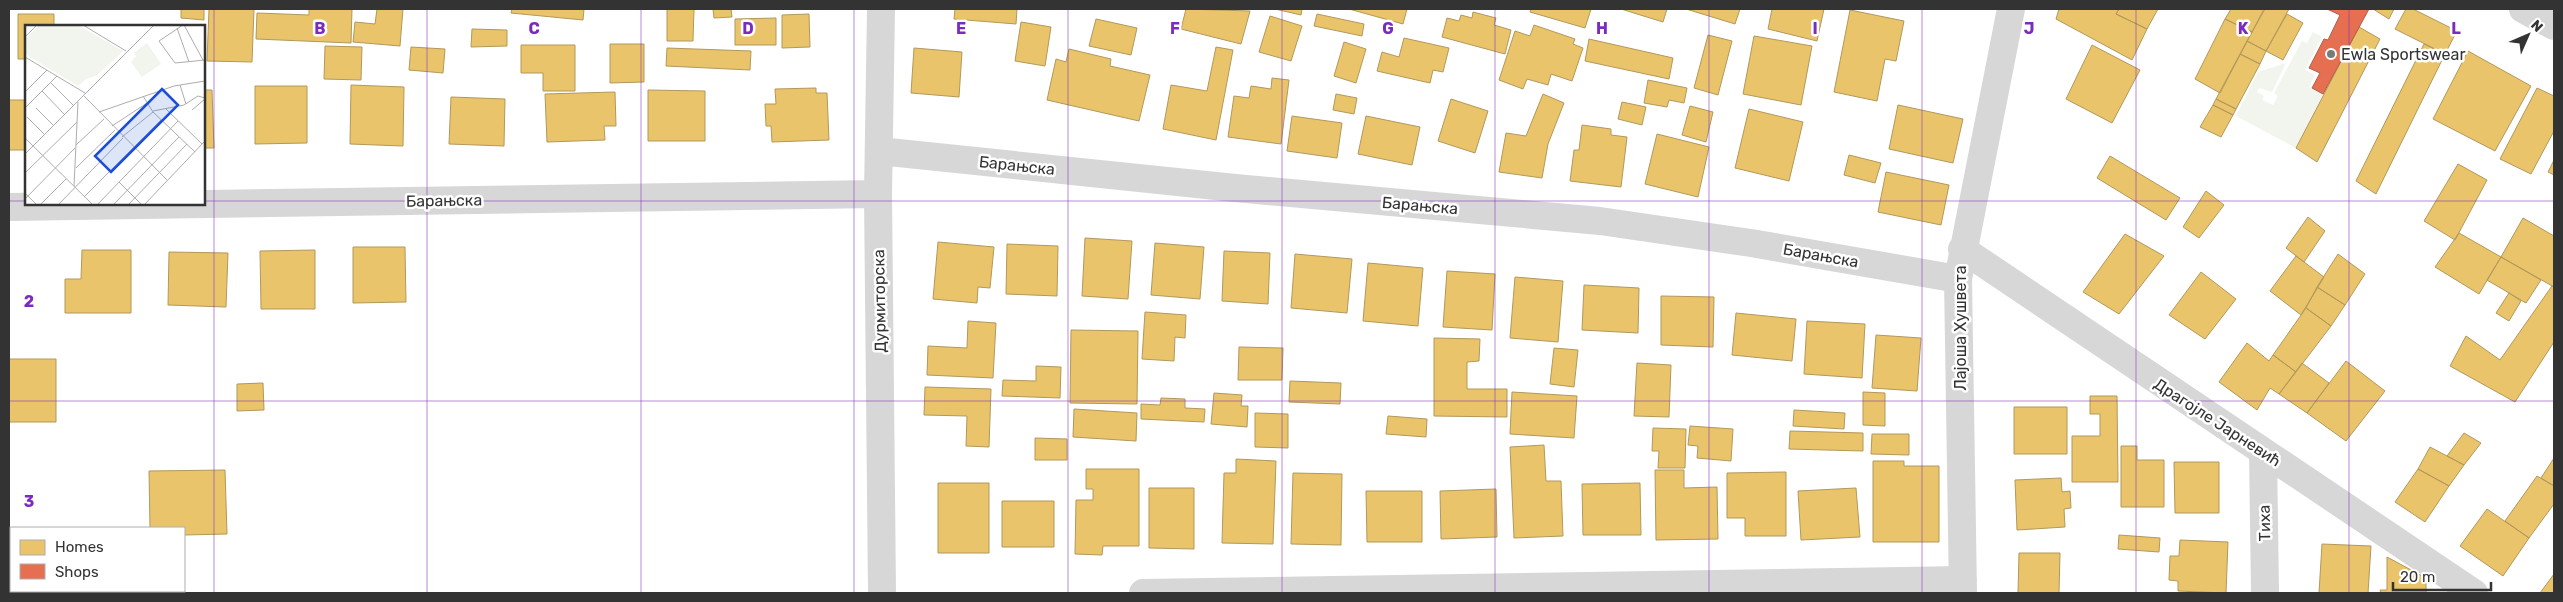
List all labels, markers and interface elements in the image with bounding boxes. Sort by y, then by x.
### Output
north arrow [2503,10,2553,60]
text: N [2527,17,2546,36]
text: B [314,19,326,38]
text: C [528,19,540,38]
text: D [742,19,754,38]
text: E [956,19,966,38]
text: F [1170,19,1180,38]
text: G [1382,19,1394,38]
text: H [1596,19,1608,38]
text: I [1812,19,1818,38]
text: J [2024,19,2034,38]
text: K [2238,19,2249,38]
text: L [2451,19,2461,38]
inset map [25,25,205,205]
place label: Ewla Sportswear [2341,45,2465,64]
marker: Ewla Sportswear [2325,48,2337,60]
street label: Барањска [978,152,1056,179]
street label: Барањска [406,190,482,211]
street label: Барањска [1381,193,1459,218]
street label: Барањска [1782,240,1860,271]
street label: Дурмиторска [869,249,890,353]
street label: Лајоша Хушвета [1951,265,1970,391]
text: 2 [24,292,34,311]
street label: Драгојле Јарневић [2151,374,2285,471]
text: 3 [24,492,34,511]
street label: Тиха [2255,505,2274,541]
legend [10,527,185,592]
text: Homes [55,538,104,556]
scale bar [2393,560,2490,592]
text: Shops [55,563,99,581]
text: 20 m [2400,568,2435,586]

